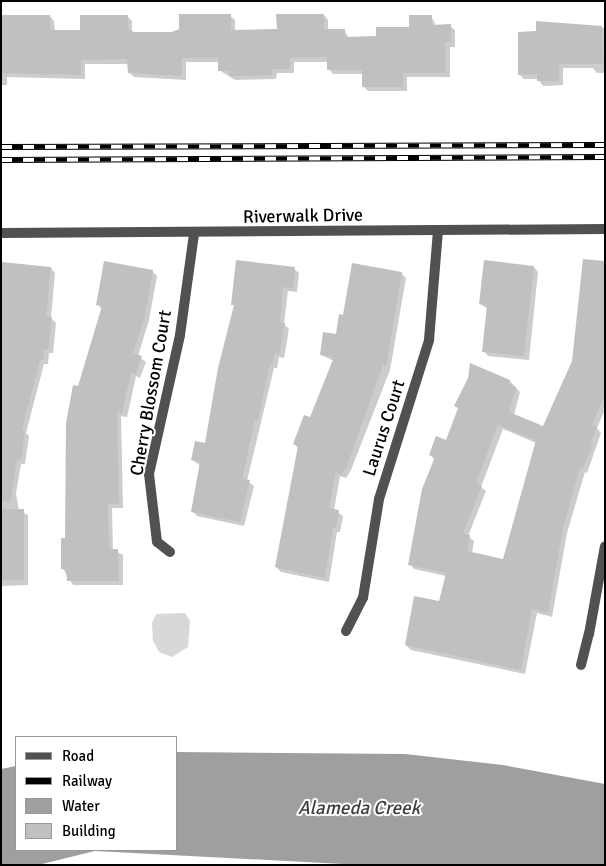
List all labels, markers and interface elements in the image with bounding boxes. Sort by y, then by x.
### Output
street label: Riverwalk Drive [243,204,363,228]
street label: Cherry Blossom Court [126,309,176,477]
street label: Laurus Court [358,377,410,479]
legend [15,736,178,851]
text: Road [62,747,94,765]
text: Railway [62,772,112,790]
text: Water [62,797,100,815]
water label: Alameda Creek [298,798,420,820]
text: Building [62,822,116,840]

